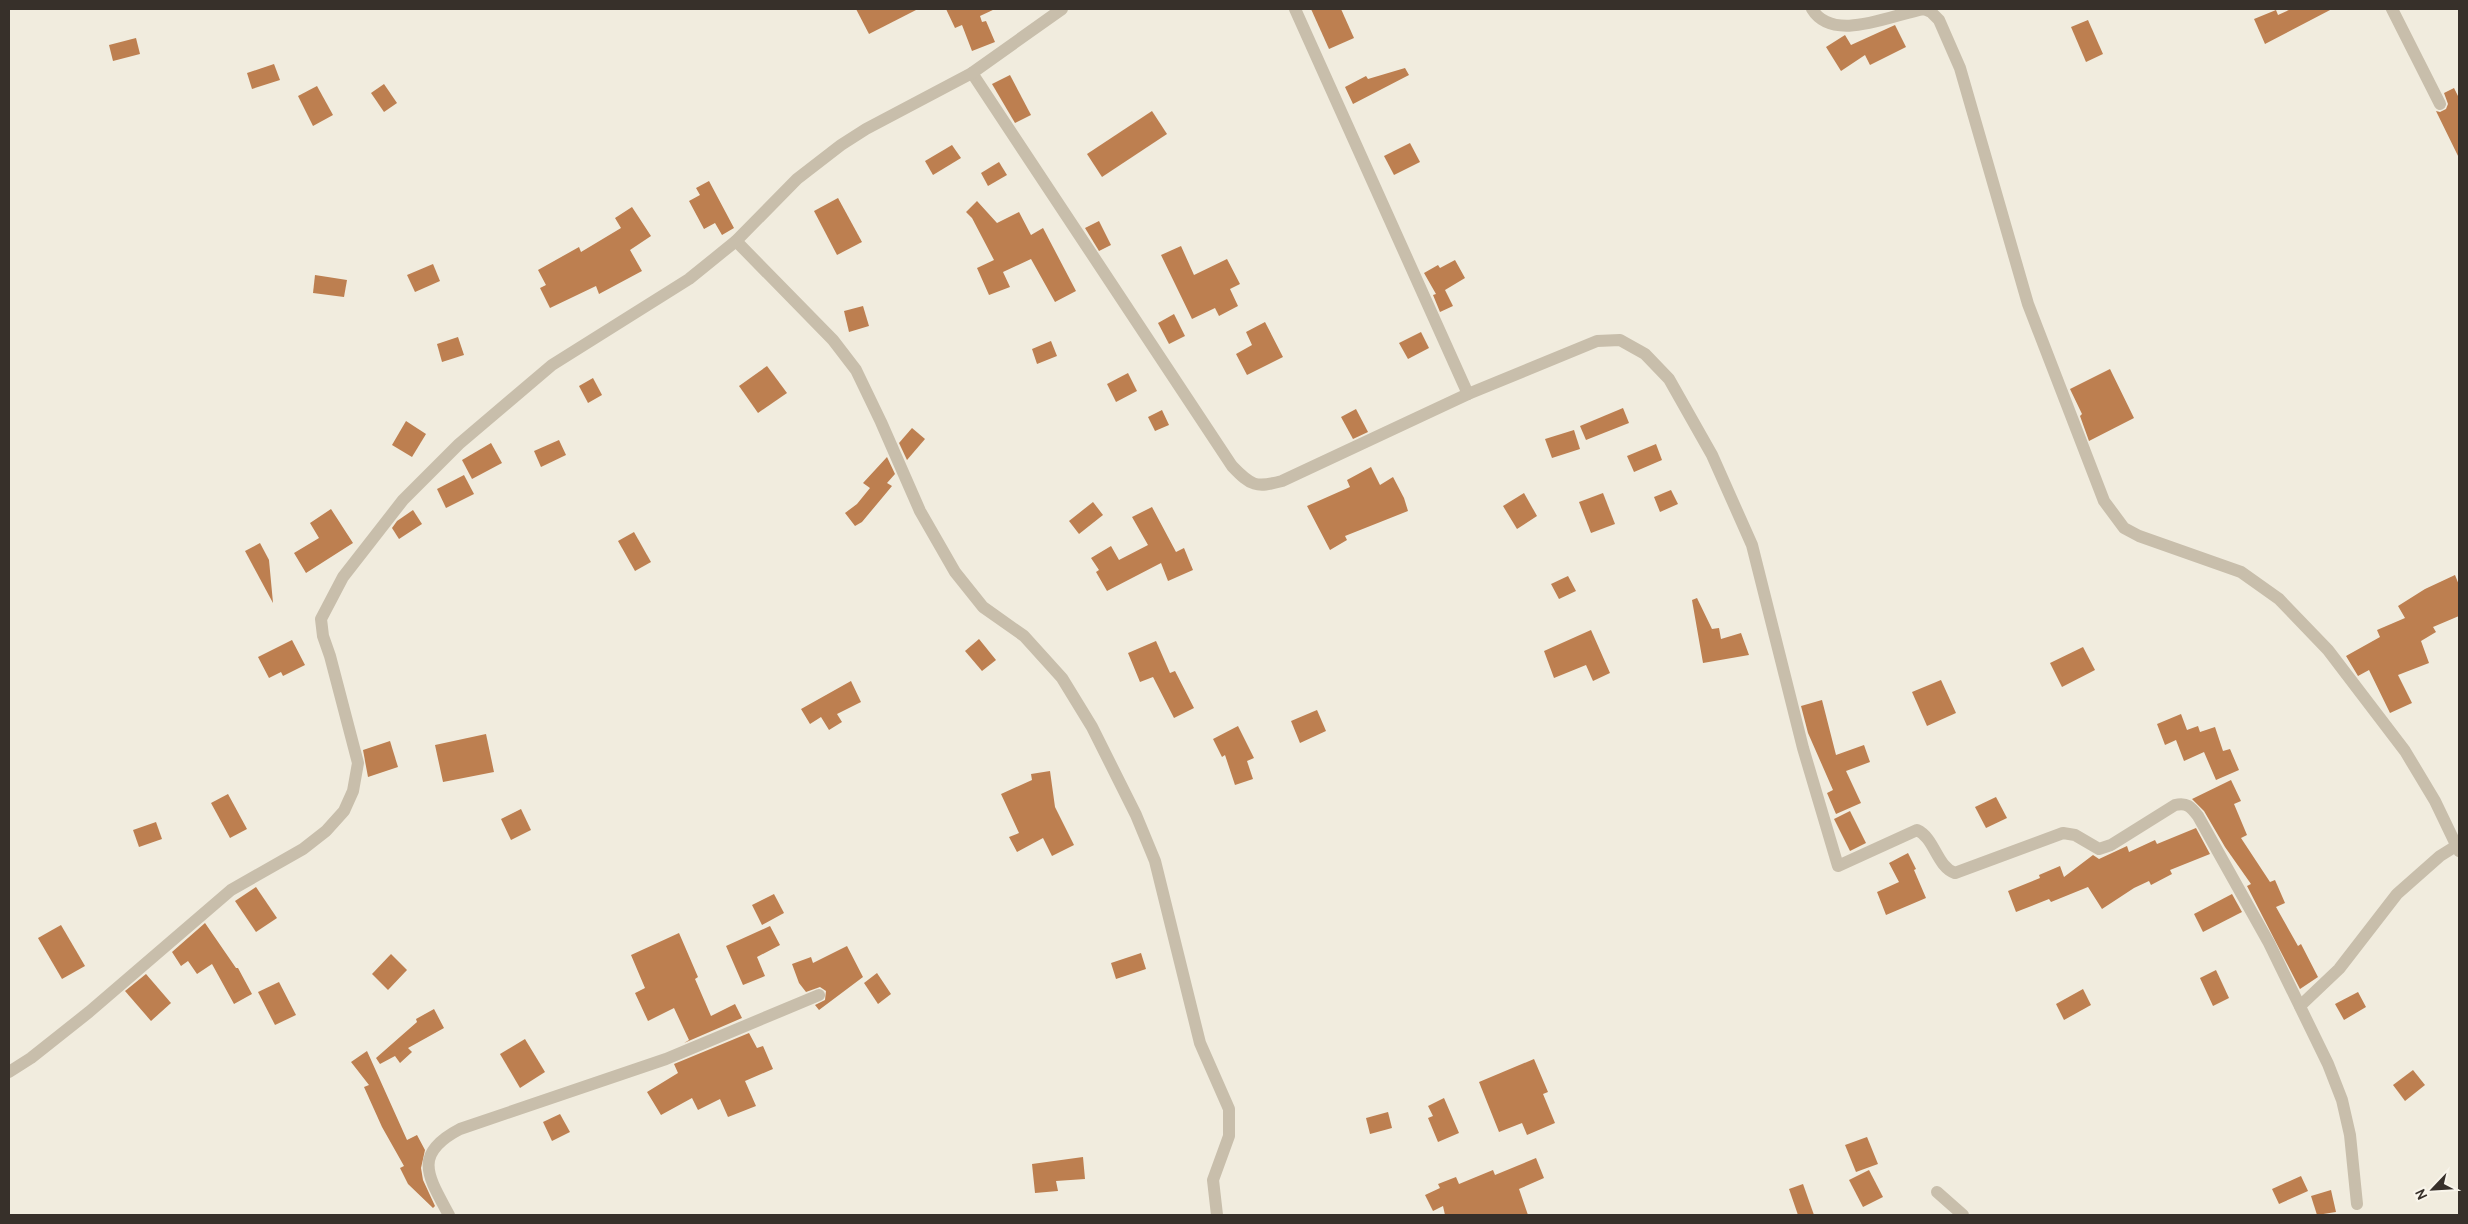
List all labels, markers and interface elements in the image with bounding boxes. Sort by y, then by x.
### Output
north arrow [2408,1164,2458,1214]
text: N [2411,1186,2431,1203]

